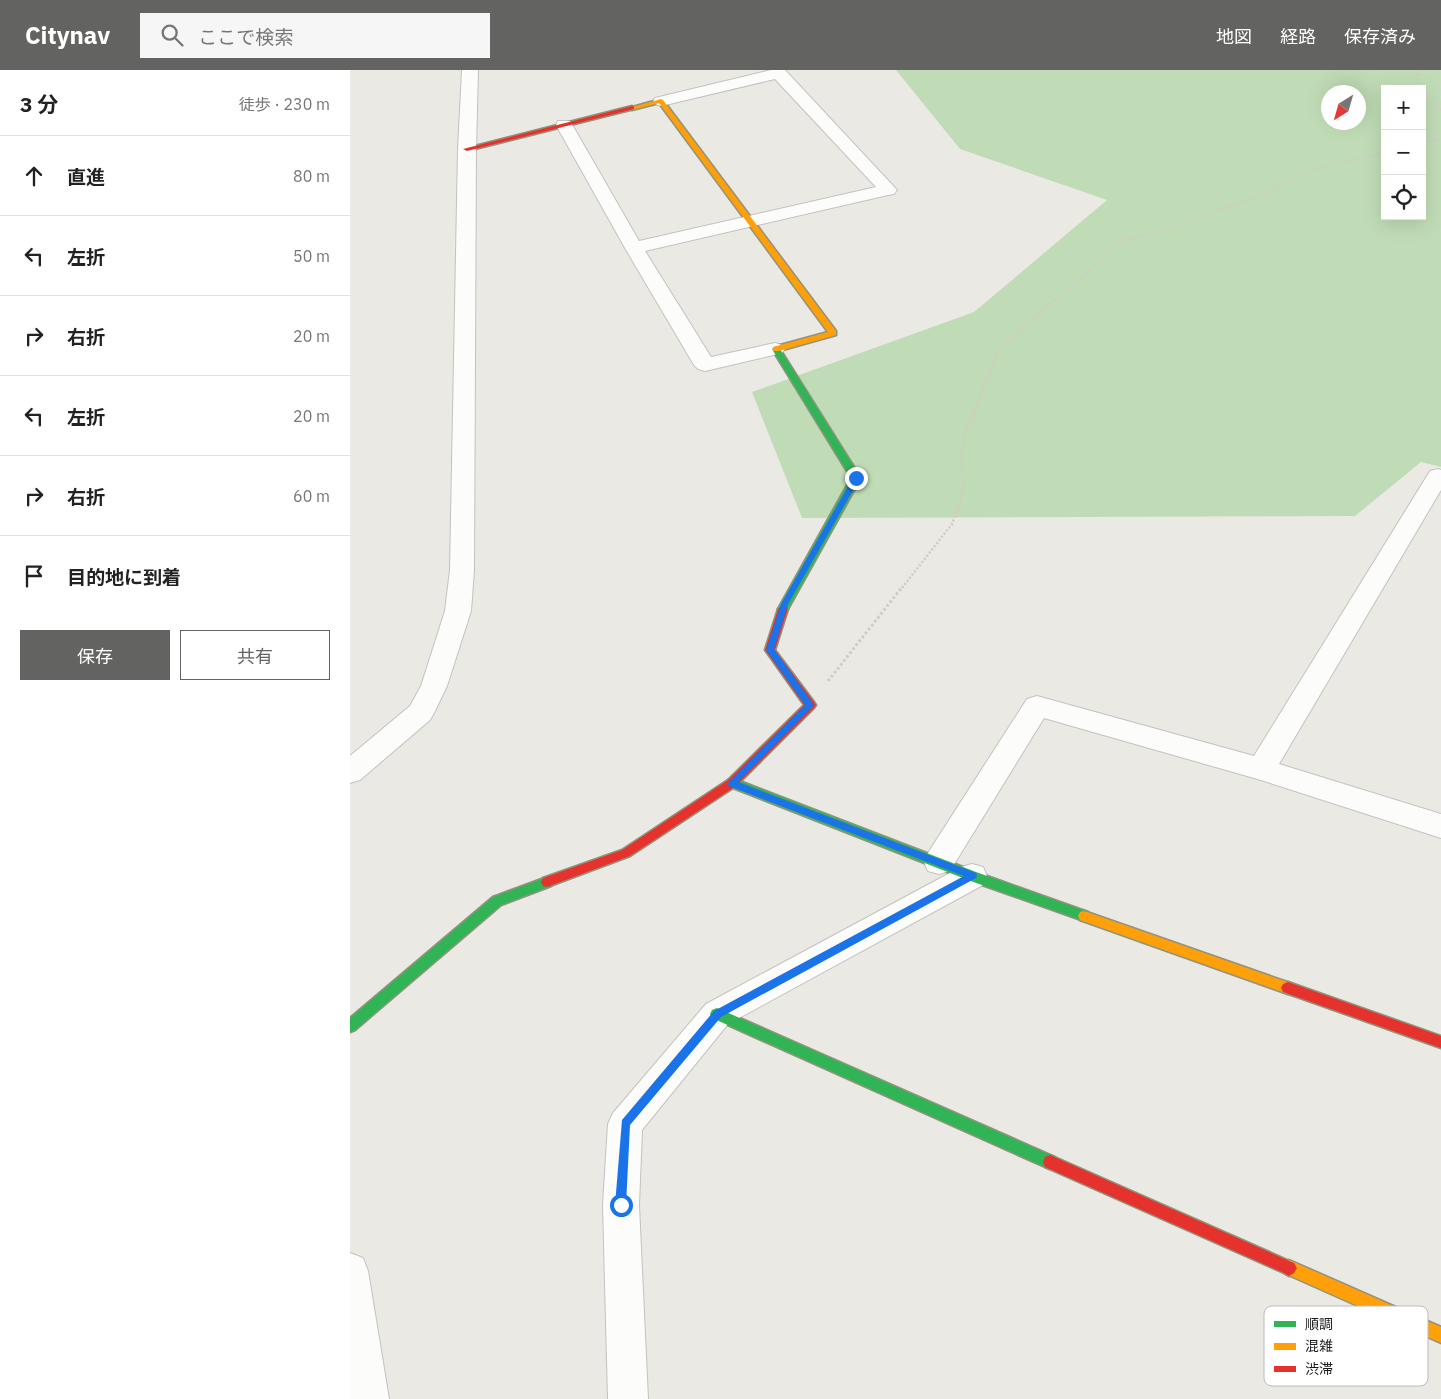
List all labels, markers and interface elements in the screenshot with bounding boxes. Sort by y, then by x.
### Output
search box [140,13,490,58]
text: Citynav [25,19,110,51]
icon: search [158,21,186,49]
text: ここで検索 [198,25,293,49]
text: 地図 [1216,25,1252,48]
text: 経路 [1280,25,1316,48]
text: 保存済み [1344,25,1416,48]
north arrow [1321,85,1366,130]
map controls [1381,85,1426,220]
button: + [1381,85,1426,130]
text: 3 分 [20,90,59,118]
text: 徒歩 · 230 m [239,94,330,114]
button: − [1381,130,1426,175]
icon: ahead [20,162,48,190]
text: 直進 [67,165,105,189]
text: 80 m [293,166,330,186]
button: locate [1381,175,1426,220]
icon: left [20,242,48,270]
text: 左折 [67,245,105,269]
text: 50 m [293,246,330,266]
icon: right [20,322,48,350]
text: 右折 [67,325,105,349]
text: 20 m [293,326,330,346]
icon: left [20,402,48,430]
text: 左折 [67,405,105,429]
text: 20 m [293,406,330,426]
route end [845,467,868,490]
icon: right [20,482,48,510]
text: 右折 [67,485,105,509]
text: 60 m [293,486,330,506]
icon: arrive [20,562,48,590]
text: 目的地に到着 [67,565,181,589]
button: 保存 [20,630,170,680]
button: 共有 [180,630,330,680]
route start [610,1194,633,1217]
legend [1264,1306,1428,1386]
text: 順調 [1305,1315,1333,1333]
text: 混雑 [1305,1337,1333,1355]
text: 渋滞 [1305,1360,1333,1378]

